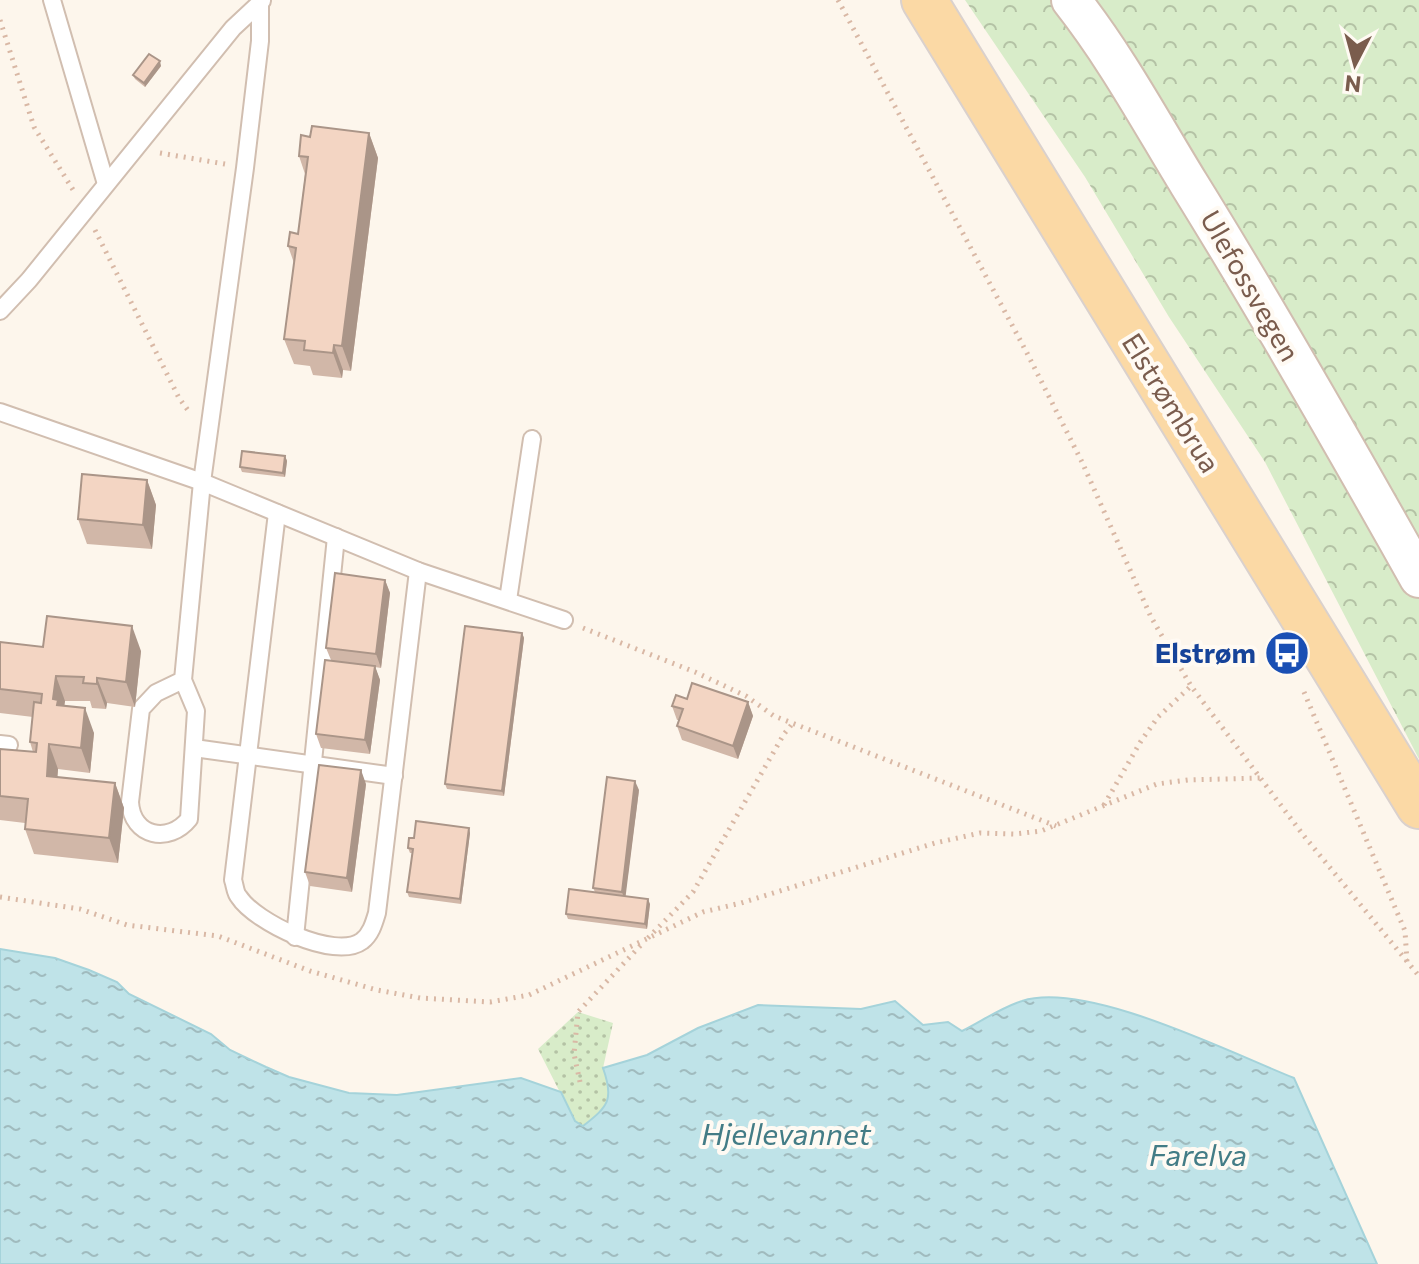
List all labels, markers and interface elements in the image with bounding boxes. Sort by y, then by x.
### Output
north arrow [1315,24,1395,104]
text: N [1343,70,1362,99]
street label: Ulefossvegen [1194,204,1308,367]
street label: Elstrømbrua [1116,327,1228,478]
bus stop icon: Elstrøm [1263,629,1311,677]
place label: Elstrøm [1155,635,1256,669]
water label: Hjellevannet [701,1114,872,1151]
water label: Farelva [1149,1135,1247,1172]

